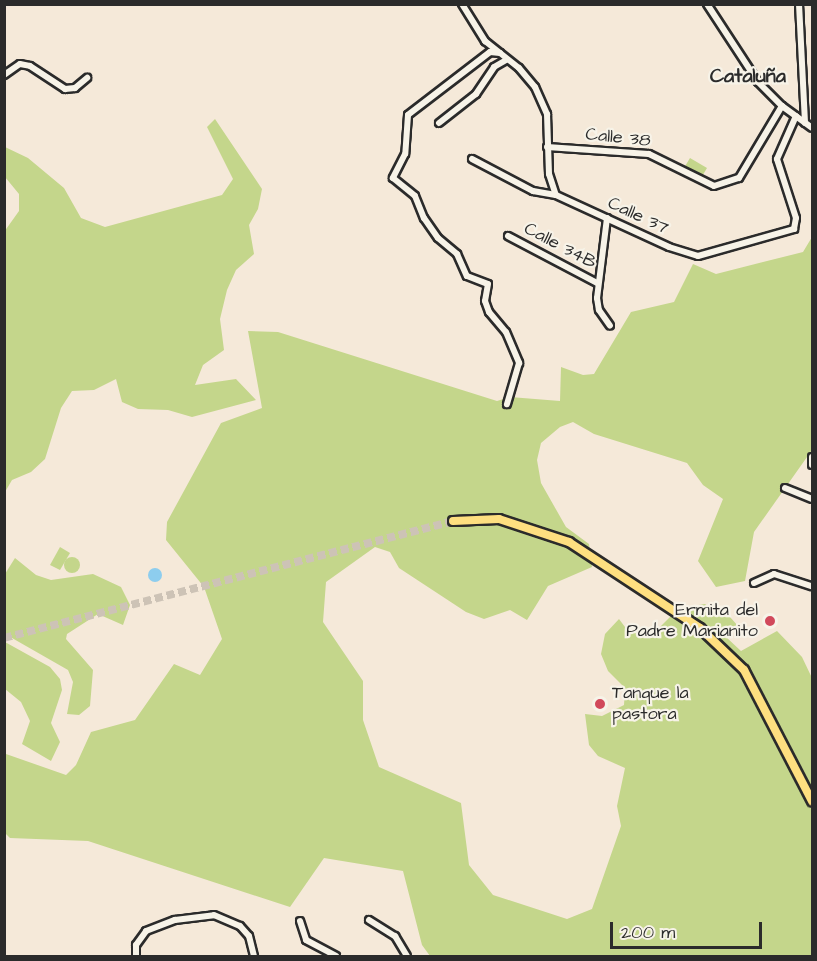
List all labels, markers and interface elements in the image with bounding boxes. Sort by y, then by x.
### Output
district label: Cataluña [710,64,786,88]
street label: Calle 38 [584,124,652,152]
street label: Calle 37 [604,193,672,239]
street label: Calle 34B [520,218,600,274]
place label: Ermita del Padre Marianito [626,600,758,642]
marker: Ermita del Padre Marianito [763,614,777,628]
place label: Tanque la pastora [612,683,689,726]
marker: Tanque la pastora [593,697,607,711]
scale bar [613,910,764,948]
text: 200 m [621,920,675,945]

